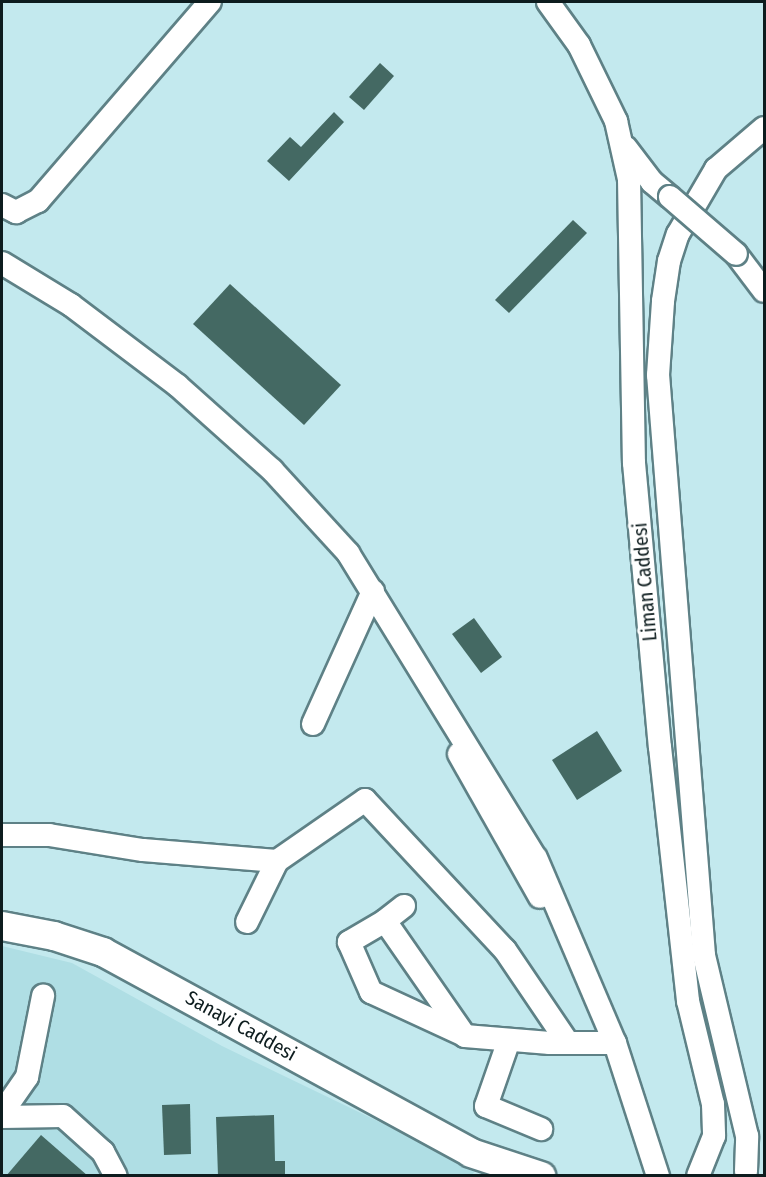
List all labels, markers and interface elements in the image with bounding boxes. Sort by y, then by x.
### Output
street label: Liman Caddesi [628,522,662,642]
street label: Sanayi Caddesi [181,986,301,1066]

